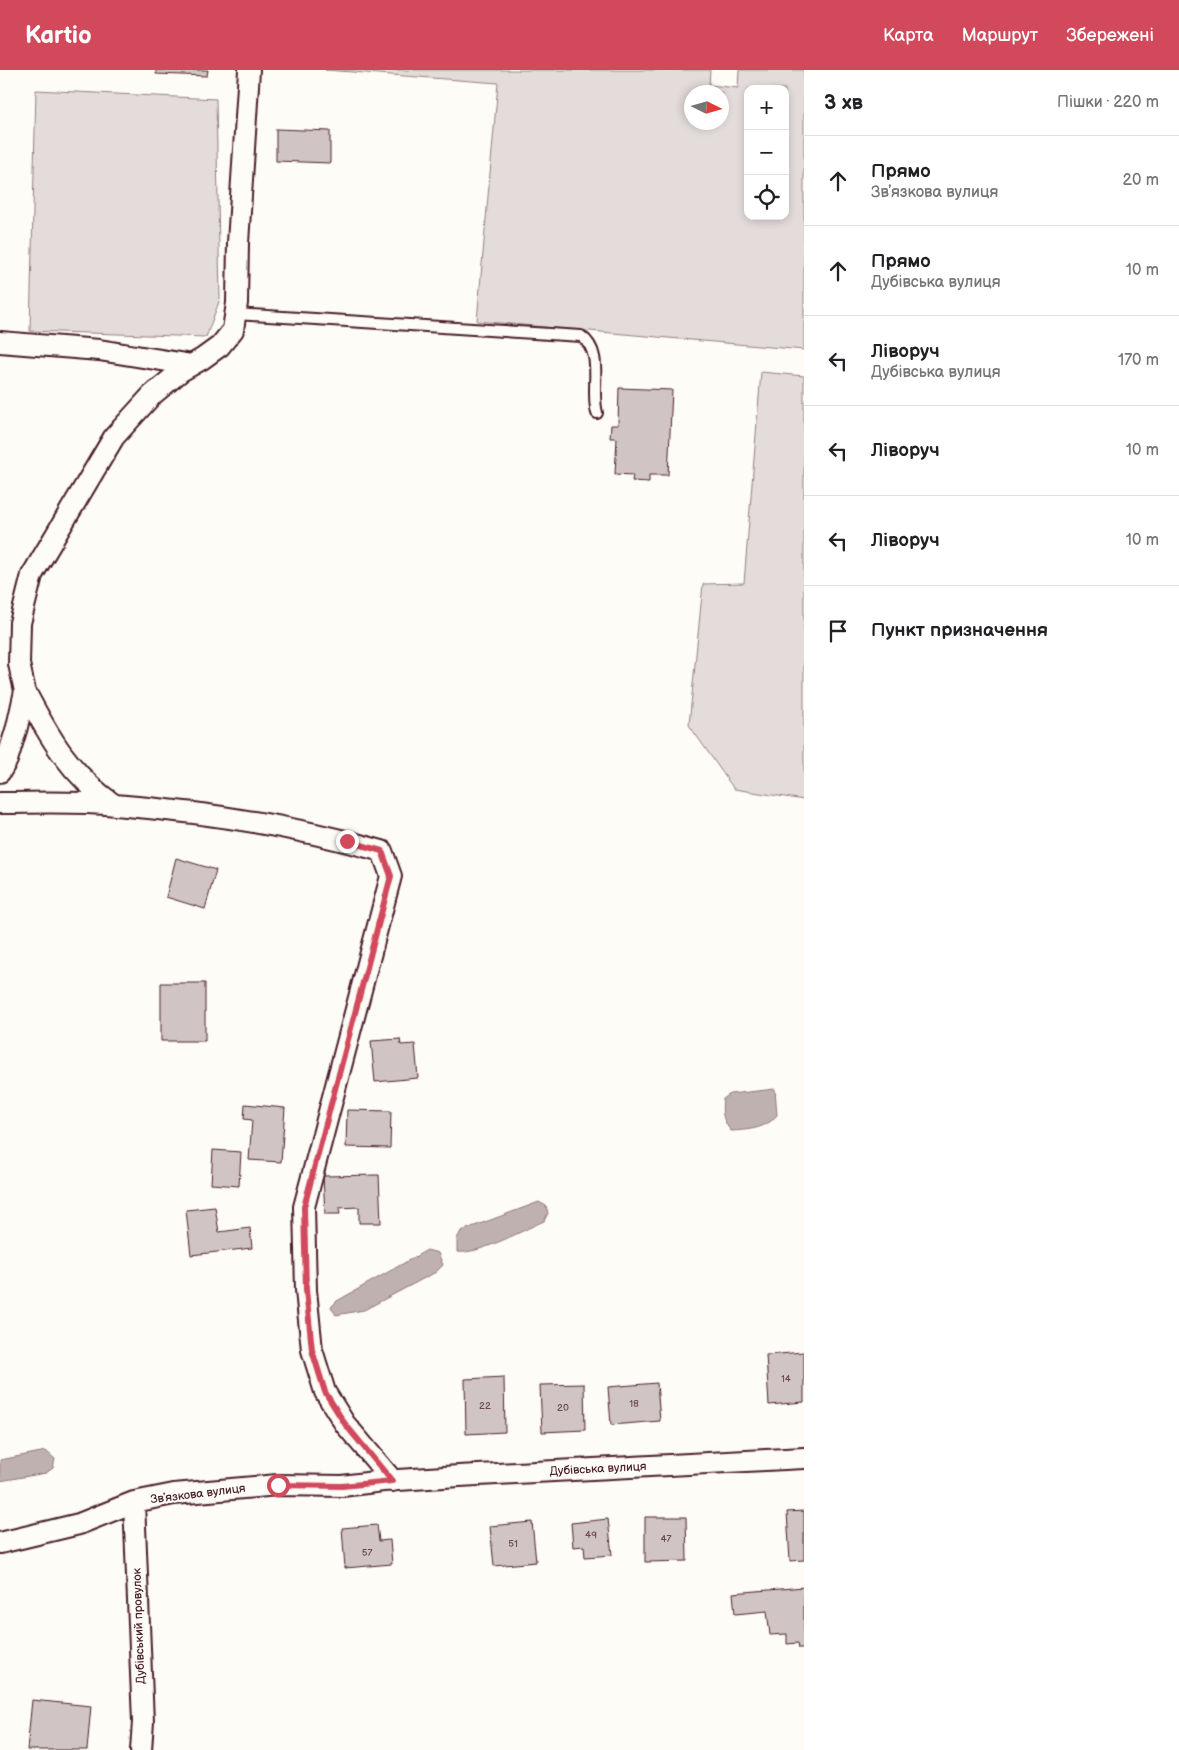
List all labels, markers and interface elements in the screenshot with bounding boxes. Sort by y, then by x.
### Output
text: Kartio [25,21,92,50]
text: Карта [883,25,934,46]
text: Маршрут [962,25,1038,46]
text: Збережені [1066,25,1154,46]
north arrow [684,85,729,130]
map controls [744,85,789,220]
button: + [744,85,789,130]
text: 3 хв [824,90,863,115]
text: Пішки · 220 m [1057,93,1159,112]
button: − [744,130,789,175]
text: Прямо [871,160,931,183]
icon: ahead [824,167,852,195]
text: 20 m [1123,171,1159,190]
button: locate [744,175,789,220]
text: Звʼязкова вулиця [871,183,998,202]
text: Прямо [871,250,931,273]
icon: ahead [824,257,852,285]
text: 10 m [1126,261,1159,280]
text: Дубівська вулиця [871,273,1001,292]
text: Ліворуч [871,340,940,363]
icon: left [824,347,852,375]
text: 170 m [1118,351,1159,370]
text: Дубівська вулиця [871,363,1001,382]
icon: left [824,437,852,465]
text: Ліворуч [871,439,940,462]
text: 10 m [1126,441,1159,460]
icon: left [824,527,852,555]
text: Ліворуч [871,529,940,552]
text: 10 m [1126,531,1159,550]
icon: arrive [824,617,852,645]
text: Пункт призначення [871,619,1048,642]
route end [336,830,359,853]
house number: 14 [781,1373,791,1385]
house number: 18 [629,1398,639,1410]
house number: 22 [479,1400,491,1412]
house number: 20 [557,1402,569,1414]
street label: Дубівська вулиця [549,1459,647,1479]
route start [267,1474,290,1497]
street label: Звʼязкова вулиця [150,1481,247,1507]
house number: 49 [585,1529,597,1541]
house number: 47 [660,1533,672,1545]
house number: 51 [508,1538,518,1550]
house number: 57 [362,1547,372,1559]
street label: Дубівський провулок [129,1567,149,1684]

